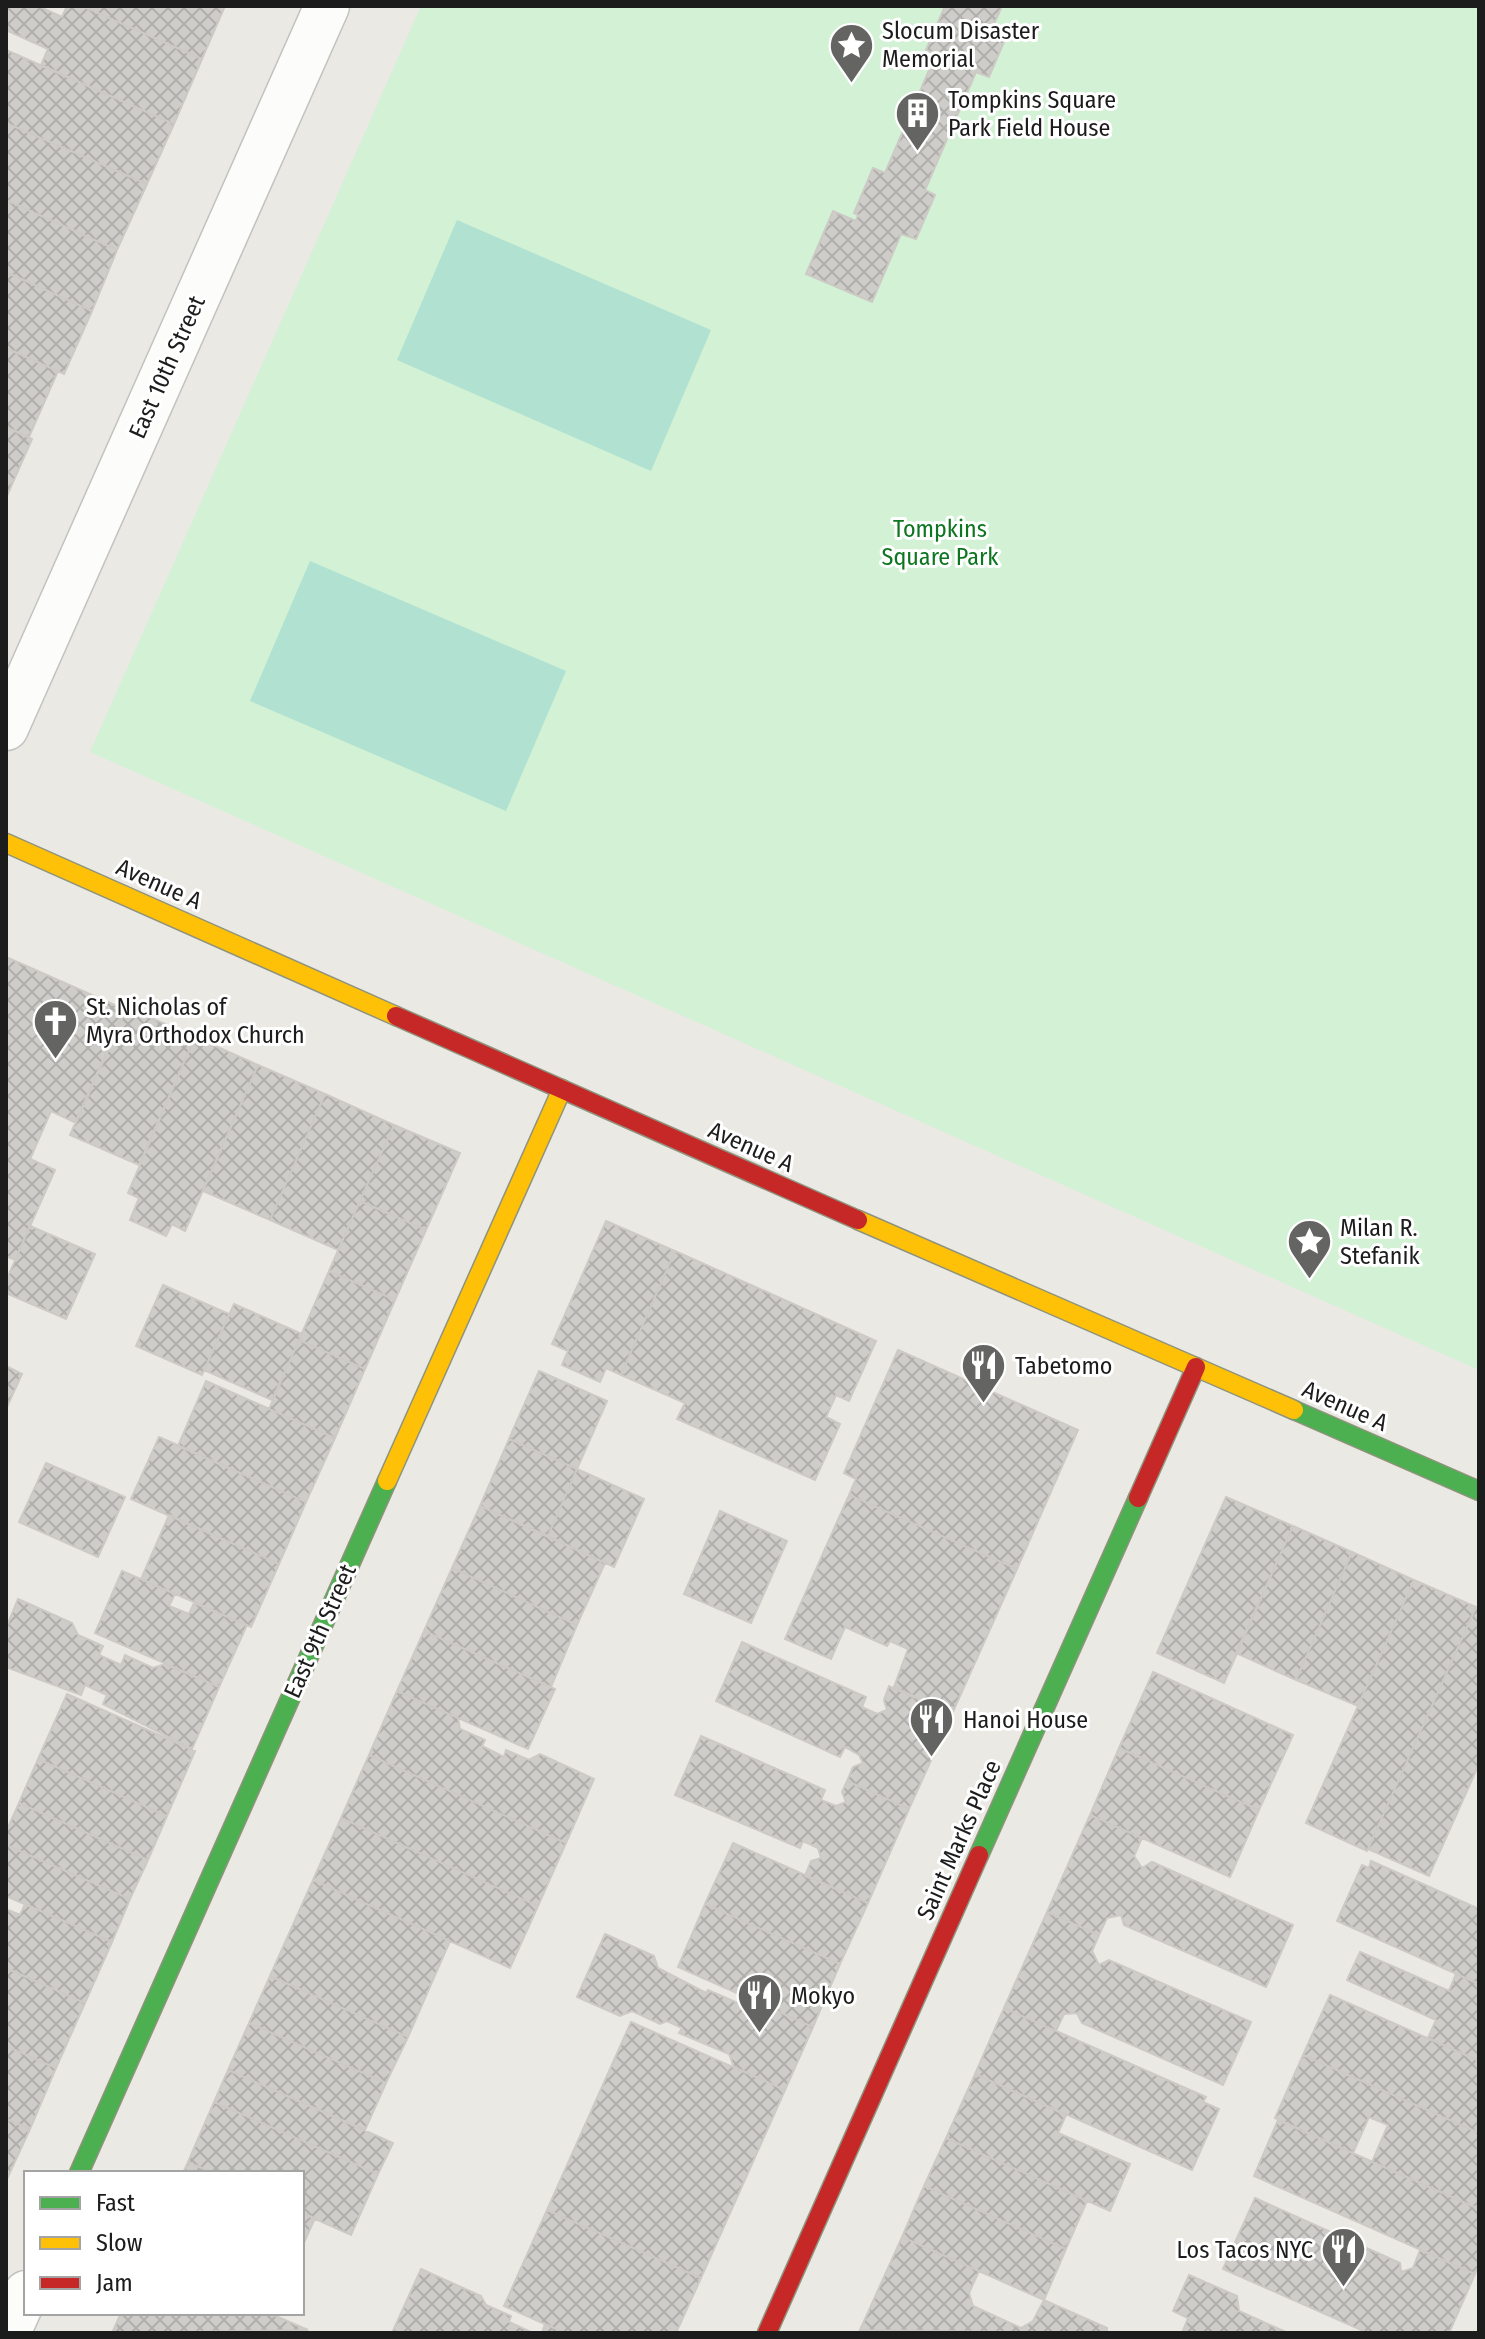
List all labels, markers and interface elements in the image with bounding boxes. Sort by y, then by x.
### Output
place label: Slocum Disaster Memorial [882,17,1040,73]
place icon: Slocum Disaster Memorial [827,21,875,84]
place label: Tompkins Square Park Field House [948,86,1116,142]
building icon: Tompkins Square Park Field House [893,90,941,153]
street label: East 10th Street [123,291,211,443]
park label: Tompkins Square Park [882,515,999,571]
street label: Avenue A [112,853,206,915]
place label: St. Nicholas of Myra Orthodox Church [86,993,305,1049]
church icon: St. Nicholas of Myra Orthodox Church [31,997,79,1060]
street label: Avenue A [704,1116,798,1178]
place label: Milan R. Stefanik [1340,1214,1421,1270]
place icon: Milan R. Stefanik [1285,1218,1333,1281]
restaurant icon: Tabetomo [960,1342,1008,1405]
place label: Tabetomo [1015,1352,1113,1380]
street label: Avenue A [1298,1375,1392,1437]
street label: East 9th Street [278,1560,362,1702]
restaurant icon: Hanoi House [908,1696,956,1759]
place label: Hanoi House [963,1706,1088,1734]
street label: Saint Marks Place [911,1756,1007,1924]
restaurant icon: Mokyo [736,1972,784,2035]
place label: Mokyo [791,1982,855,2010]
legend [24,2171,304,2315]
text: Fast [96,2189,135,2217]
restaurant icon: Los Tacos NYC [1320,2226,1368,2289]
text: Slow [96,2229,143,2257]
place label: Los Tacos NYC [1176,2236,1313,2264]
text: Jam [96,2269,133,2297]

